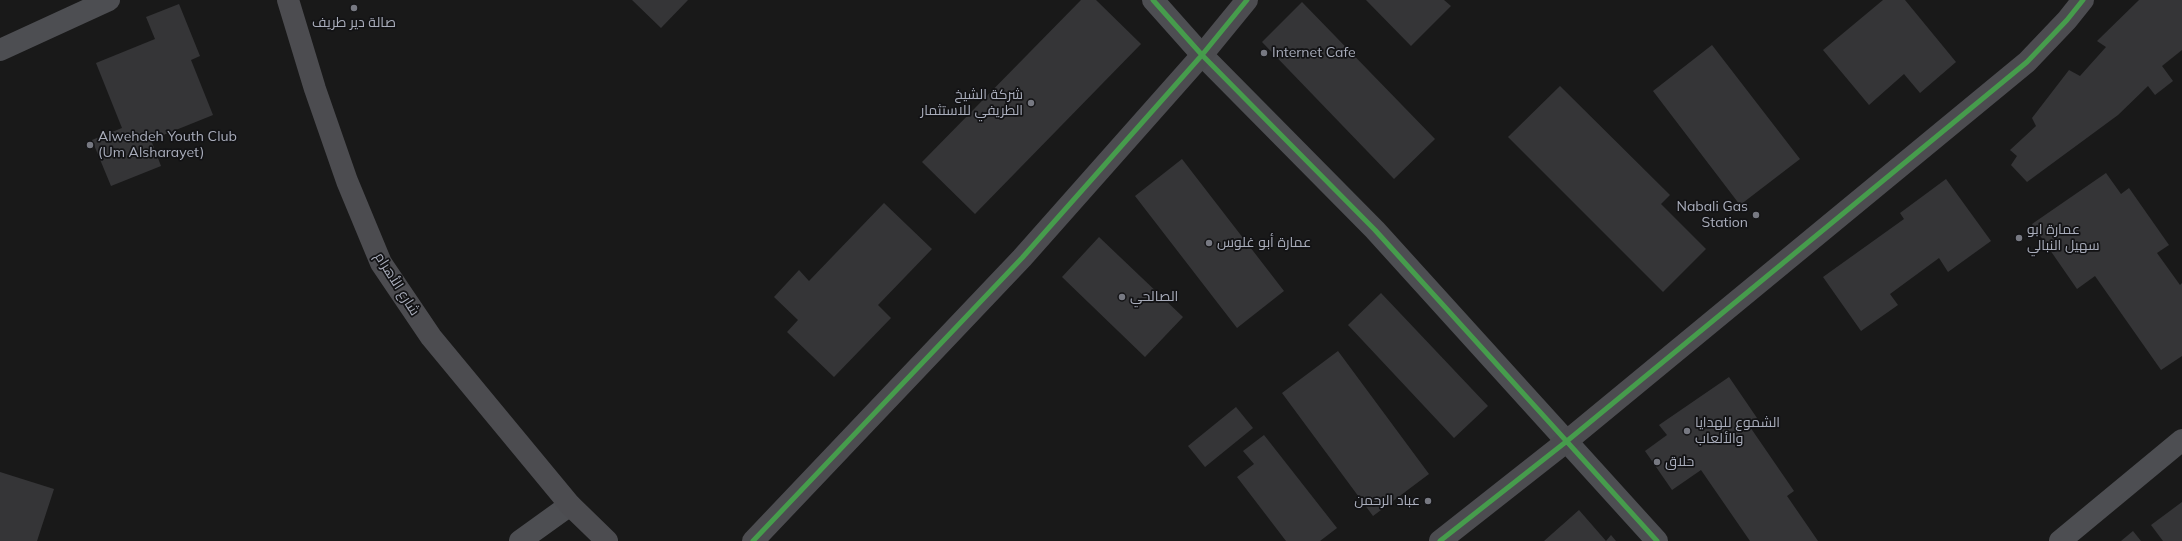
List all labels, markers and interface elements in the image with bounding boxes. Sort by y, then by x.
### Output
marker: صالة دير طريف [349,3,359,13]
place label: صالة دير طريف [312,15,396,31]
place label: Internet Cafe [1272,45,1356,61]
marker: Internet Cafe [1259,48,1269,58]
place label: شركة الشيخ الطريفي للاستثمار [921,87,1023,120]
marker: شركة الشيخ الطريفي للاستثمار [1026,98,1036,108]
place label: Alwehdeh Youth Club (Um Alsharayet) [98,129,237,162]
marker: Alwehdeh Youth Club (Um Alsharayet) [85,140,95,150]
place label: Nabali Gas Station [1676,199,1748,232]
marker: Nabali Gas Station [1751,210,1761,220]
place label: عمارة ابو سهيل النبالي [2027,222,2100,254]
marker: عمارة ابو سهيل النبالي [2014,233,2024,243]
place label: عمارة أبو غلوس [1217,235,1311,251]
marker: عمارة أبو غلوس [1204,238,1214,248]
street label: شارع الأهرام [371,249,423,319]
place label: الصالحي [1130,289,1178,305]
marker: الصالحي [1117,292,1127,302]
place label: الشموع للهدايا والألعاب [1695,415,1780,448]
marker: الشموع للهدايا والألعاب [1682,426,1692,436]
place label: حلاق [1665,454,1694,470]
marker: حلاق [1652,457,1662,467]
place label: عباد الرحمن [1354,493,1420,509]
marker: عباد الرحمن [1423,496,1433,506]

